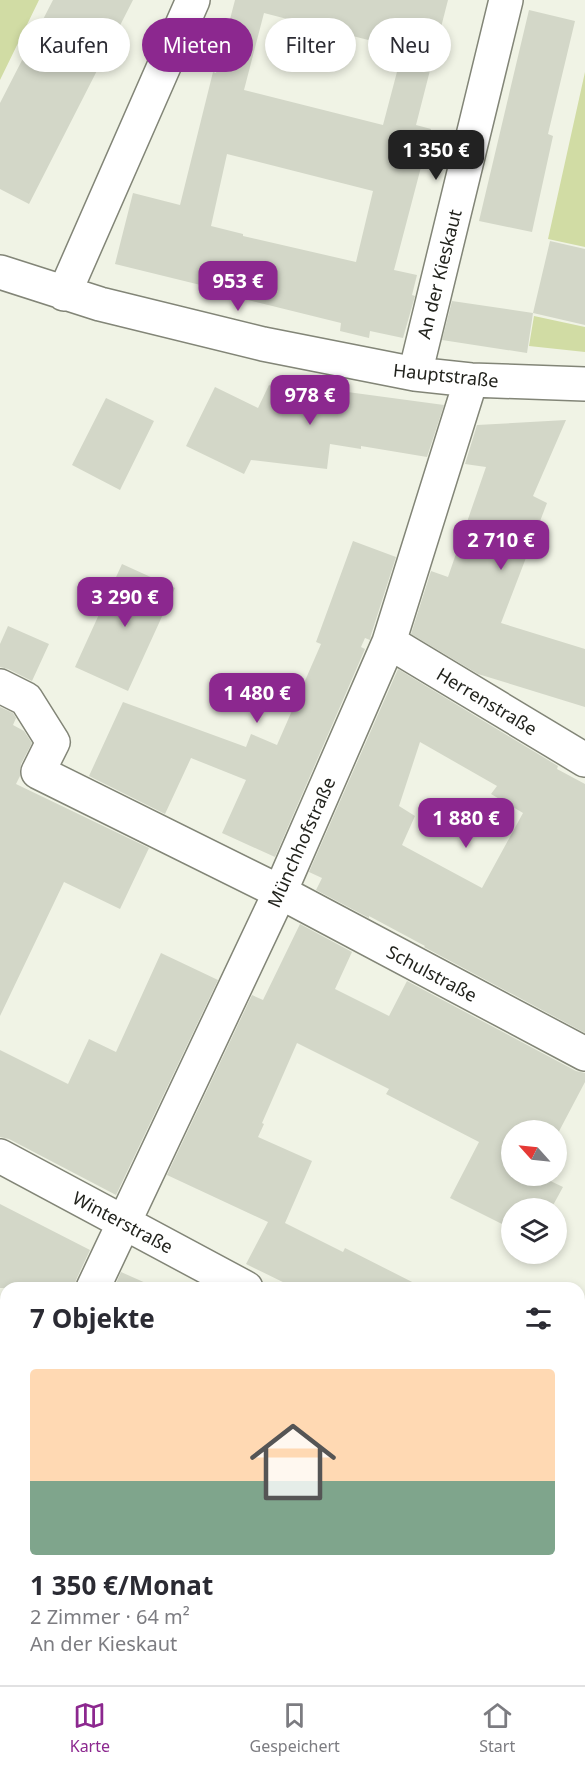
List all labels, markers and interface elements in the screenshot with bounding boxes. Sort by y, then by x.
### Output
chip: Kaufen [18,18,130,72]
chip: Mieten [142,18,253,72]
chip: Filter [265,18,356,72]
chip: Neu [368,18,451,72]
pin: 1 350 € [381,130,491,181]
text: 1 350 € [402,136,470,163]
street label: An der Kieskaut [411,206,467,341]
pin: 953 € [196,261,280,312]
text: 953 € [213,267,263,294]
street label: Hauptstraße [392,358,500,392]
pin: 978 € [268,375,352,426]
text: 978 € [285,381,335,408]
pin: 2 710 € [446,520,556,571]
text: 2 710 € [467,526,535,553]
pin: 3 290 € [70,577,180,628]
text: 3 290 € [91,583,159,610]
street label: Herrenstraße [432,662,542,740]
pin: 1 480 € [202,673,312,724]
text: 1 480 € [223,679,291,706]
street label: Münchhofstraße [261,773,341,911]
pin: 1 880 € [411,798,521,849]
text: 1 880 € [432,804,500,831]
street label: Schulstraße [383,939,481,1007]
north arrow [501,1120,567,1186]
map controls [501,1120,567,1264]
street label: Winterstraße [69,1185,177,1259]
button: layers [501,1198,567,1264]
text: 7 Objekte [30,1300,155,1336]
icon: filters [522,1302,555,1335]
icon: home [239,1408,347,1516]
text: 1 350 €/Monat [30,1567,213,1603]
text: 2 Zimmer · 64 m² [30,1603,190,1630]
text: An der Kieskaut [30,1630,177,1657]
tab: Karte [70,1699,110,1757]
tab: Gespeichert [250,1699,340,1757]
tab: Start [479,1699,515,1757]

